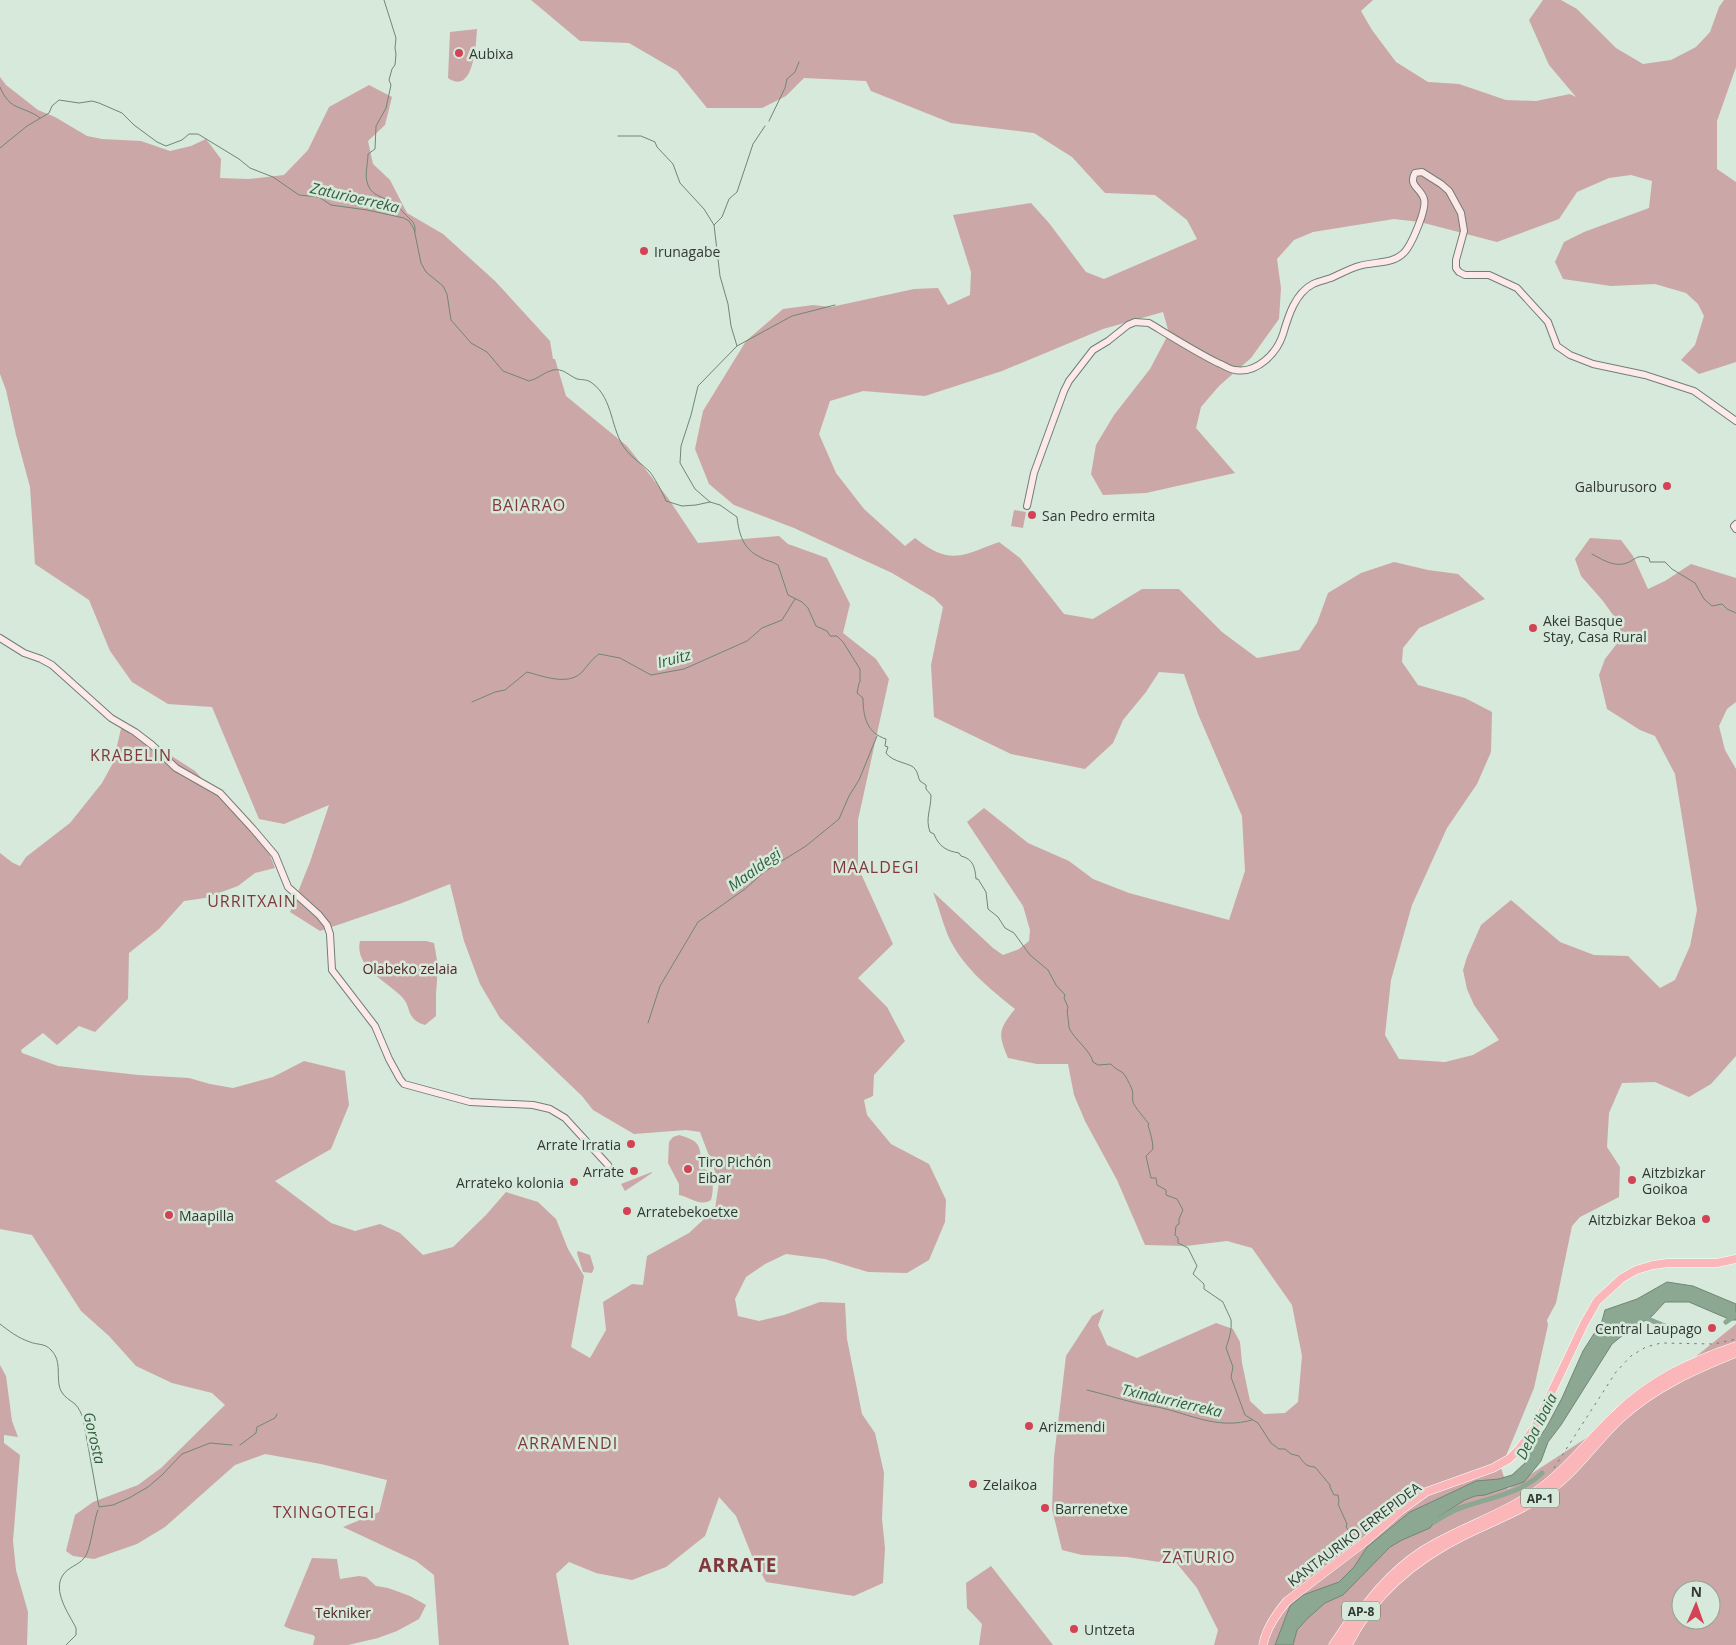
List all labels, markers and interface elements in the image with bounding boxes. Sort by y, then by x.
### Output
place label: Aubixa [469,44,514,63]
marker: Aubixa [453,47,465,59]
water label: Zaturioerreka [308,177,402,217]
place label: Irunagabe [654,242,721,261]
marker: Irunagabe [638,245,650,257]
place label: Galburusoro [1575,477,1657,496]
marker: Galburusoro [1661,480,1673,492]
district label: BAIARAO [492,494,566,516]
place label: San Pedro ermita [1042,506,1155,525]
marker: San Pedro ermita [1026,509,1038,521]
place label: Akei Basque Stay, Casa Rural [1543,611,1647,646]
marker: Akei Basque Stay, Casa Rural [1527,622,1539,634]
water label: Iruitz [655,644,693,672]
district label: KRABELIN [90,744,172,766]
water label: Maaldegi [723,843,785,895]
district label: MAALDEGI [832,856,920,878]
district label: URRITXAIN [207,890,297,912]
park label: Olabeko zelaia [362,959,458,978]
place label: Arrate Irratia [537,1135,621,1154]
marker: Arrate Irratia [625,1138,637,1150]
place label: Tiro Pichón Eibar [698,1152,771,1187]
place label: Arrate [583,1162,624,1181]
marker: Tiro Pichón Eibar [682,1163,694,1175]
place label: Aitzbizkar Goikoa [1642,1163,1706,1198]
marker: Arrate [628,1165,640,1177]
place label: Arrateko kolonia [456,1173,564,1192]
marker: Aitzbizkar Goikoa [1626,1174,1638,1186]
marker: Arrateko kolonia [568,1176,580,1188]
place label: Arratebekoetxe [637,1202,738,1221]
marker: Arratebekoetxe [621,1205,633,1217]
place label: Maapilla [179,1206,234,1225]
marker: Maapilla [163,1209,175,1221]
place label: Aitzbizkar Bekoa [1588,1210,1696,1229]
marker: Aitzbizkar Bekoa [1700,1213,1712,1225]
place label: Central Laupago [1595,1319,1702,1338]
marker: Central Laupago [1706,1322,1718,1334]
water label: Txindurrierreka [1120,1379,1225,1421]
water label: Deba ibaia [1511,1389,1561,1462]
water label: Gorosta [79,1410,111,1467]
place label: Arizmendi [1039,1417,1105,1436]
marker: Arizmendi [1023,1420,1035,1432]
district label: ARRAMENDI [518,1432,618,1454]
place label: Zelaikoa [983,1475,1037,1494]
street label: KANTAURIKO ERREPIDEA [1283,1477,1425,1590]
marker: Zelaikoa [967,1478,979,1490]
road number: AP-1 [1521,1489,1559,1508]
place label: Barrenetxe [1055,1499,1128,1518]
district label: TXINGOTEGI [273,1501,375,1523]
marker: Barrenetxe [1039,1502,1051,1514]
district label: ZATURIO [1162,1546,1236,1568]
district label: ARRATE [699,1552,777,1578]
north arrow [1671,1580,1721,1630]
text: N [1690,1582,1702,1601]
road number: AP-8 [1342,1602,1380,1620]
park label: Tekniker [315,1603,371,1622]
place label: Untzeta [1084,1620,1135,1639]
marker: Untzeta [1068,1623,1080,1635]

